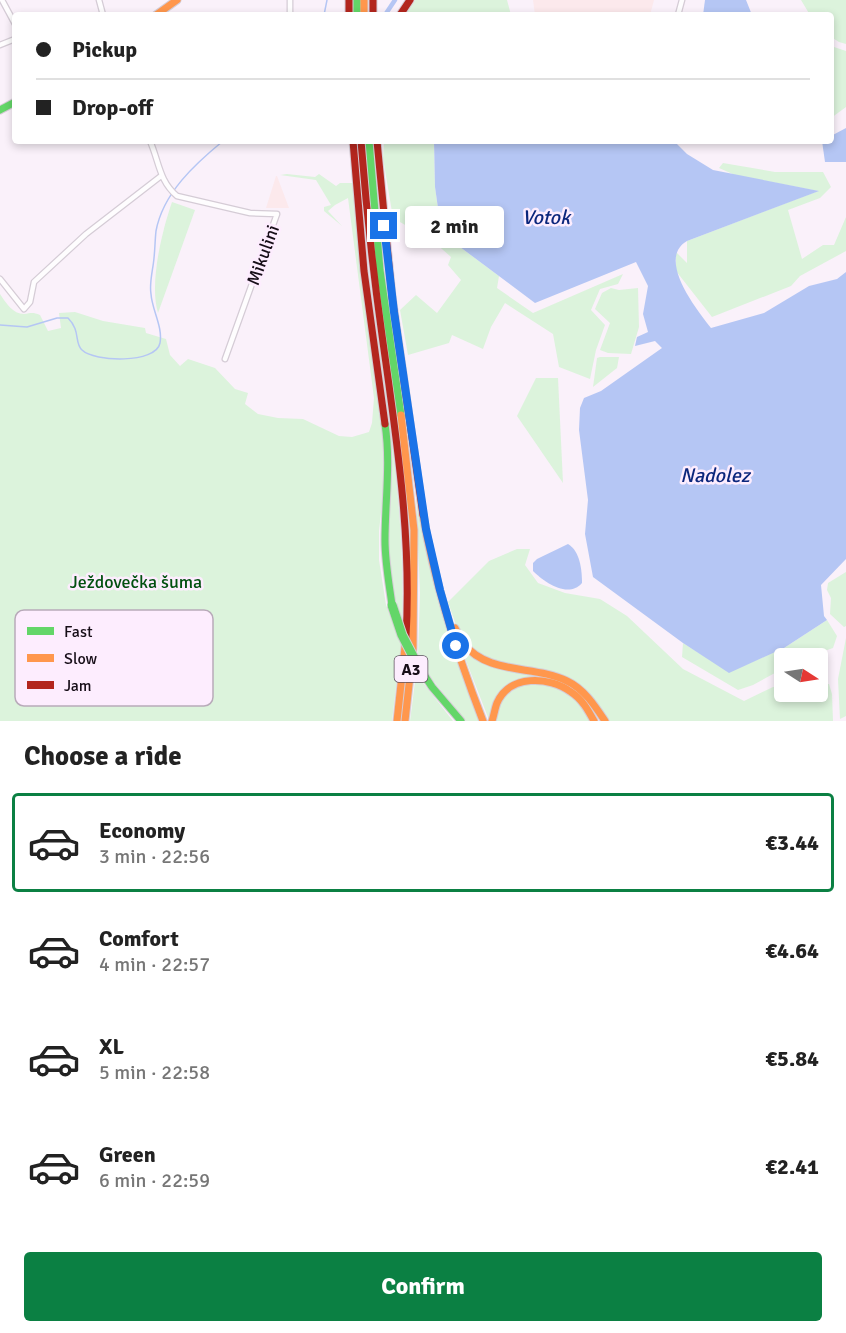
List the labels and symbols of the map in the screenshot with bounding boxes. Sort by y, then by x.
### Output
callout: 2 min [405,205,504,247]
water label: Votok [522,205,572,230]
route end [370,212,397,239]
street label: Mikulini [242,222,284,288]
water label: Nadolez [680,463,752,488]
park label: Ježdovečka šuma [70,571,202,593]
legend [15,610,213,706]
text: Fast [64,622,93,642]
route start [442,632,469,659]
north arrow [774,648,828,702]
text: Slow [64,649,98,669]
road number: A3 [394,656,428,682]
text: Jam [64,676,92,696]

